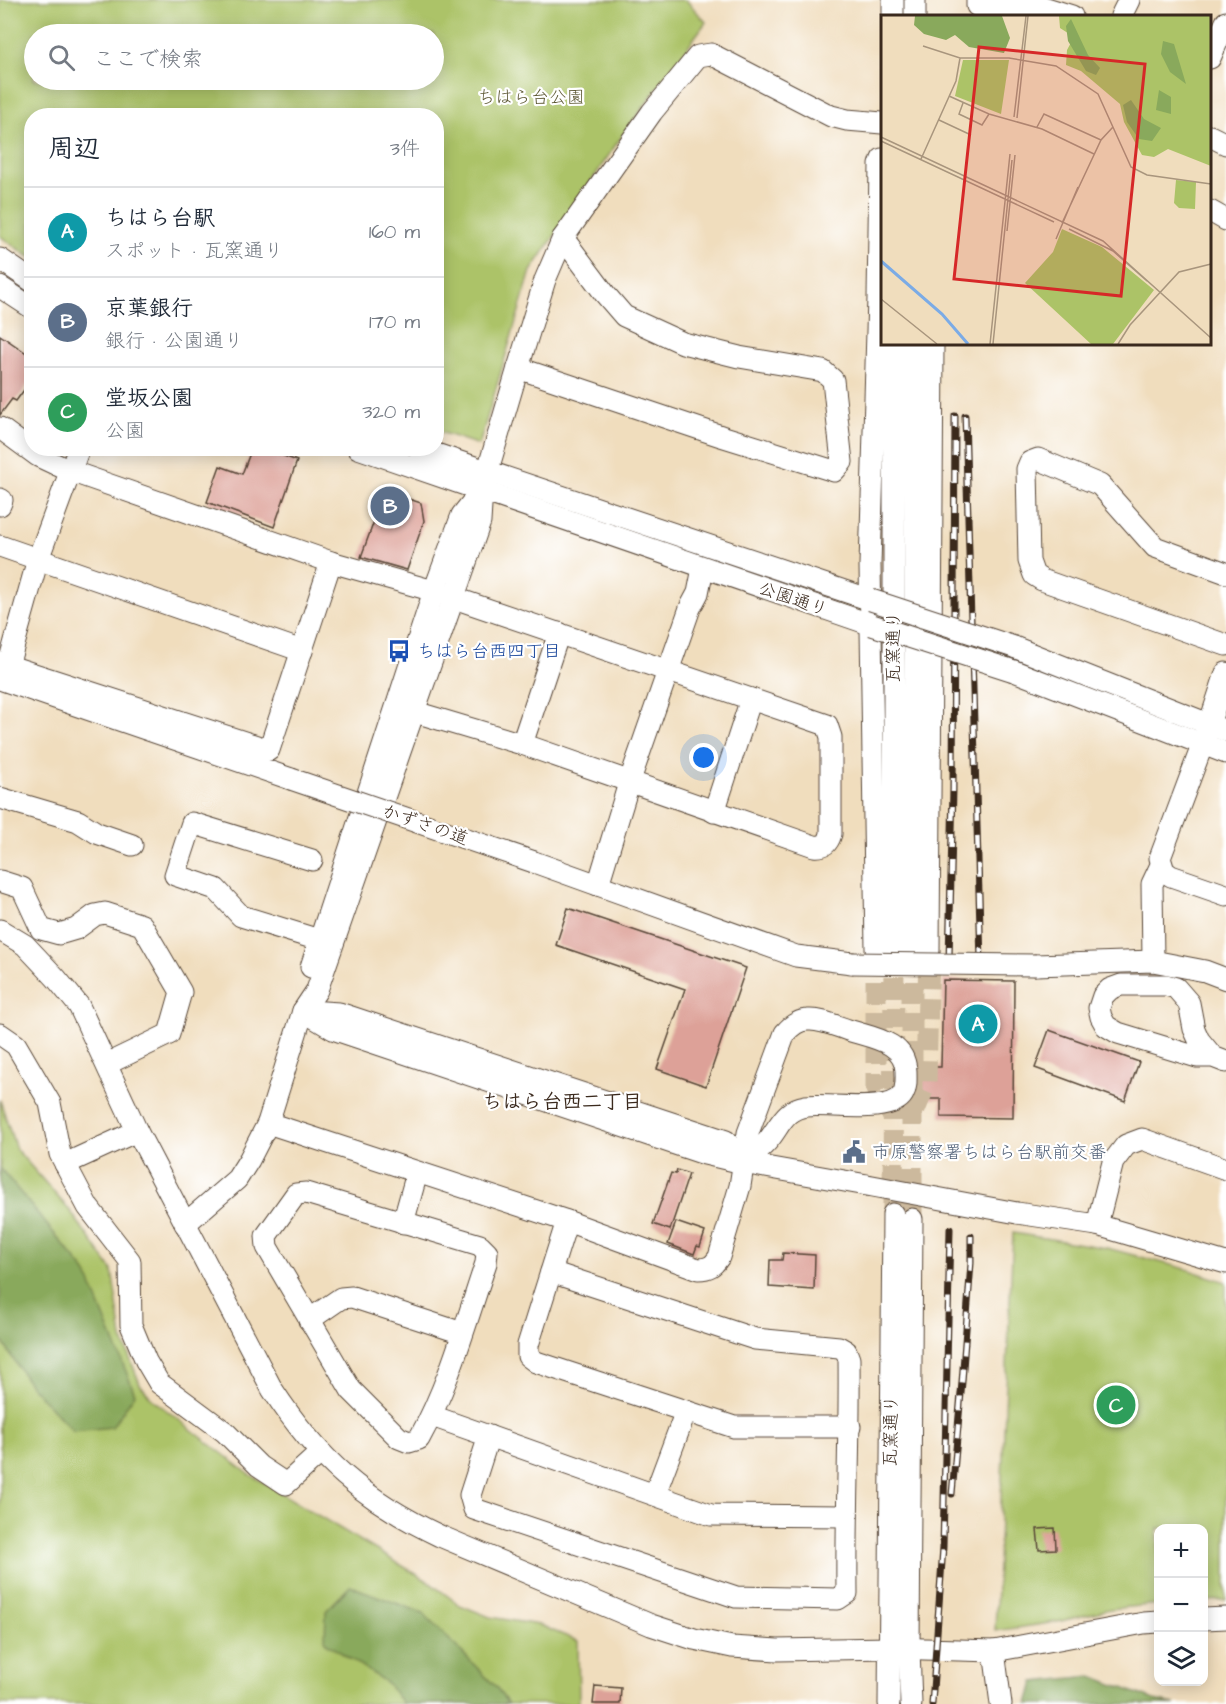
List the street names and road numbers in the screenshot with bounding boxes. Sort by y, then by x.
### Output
street label: 公園通り [755,575,831,623]
street label: 瓦窯通り [881,611,906,683]
street label: かずさの道 [378,799,472,851]
street label: 瓦窯通り [878,1395,904,1467]

